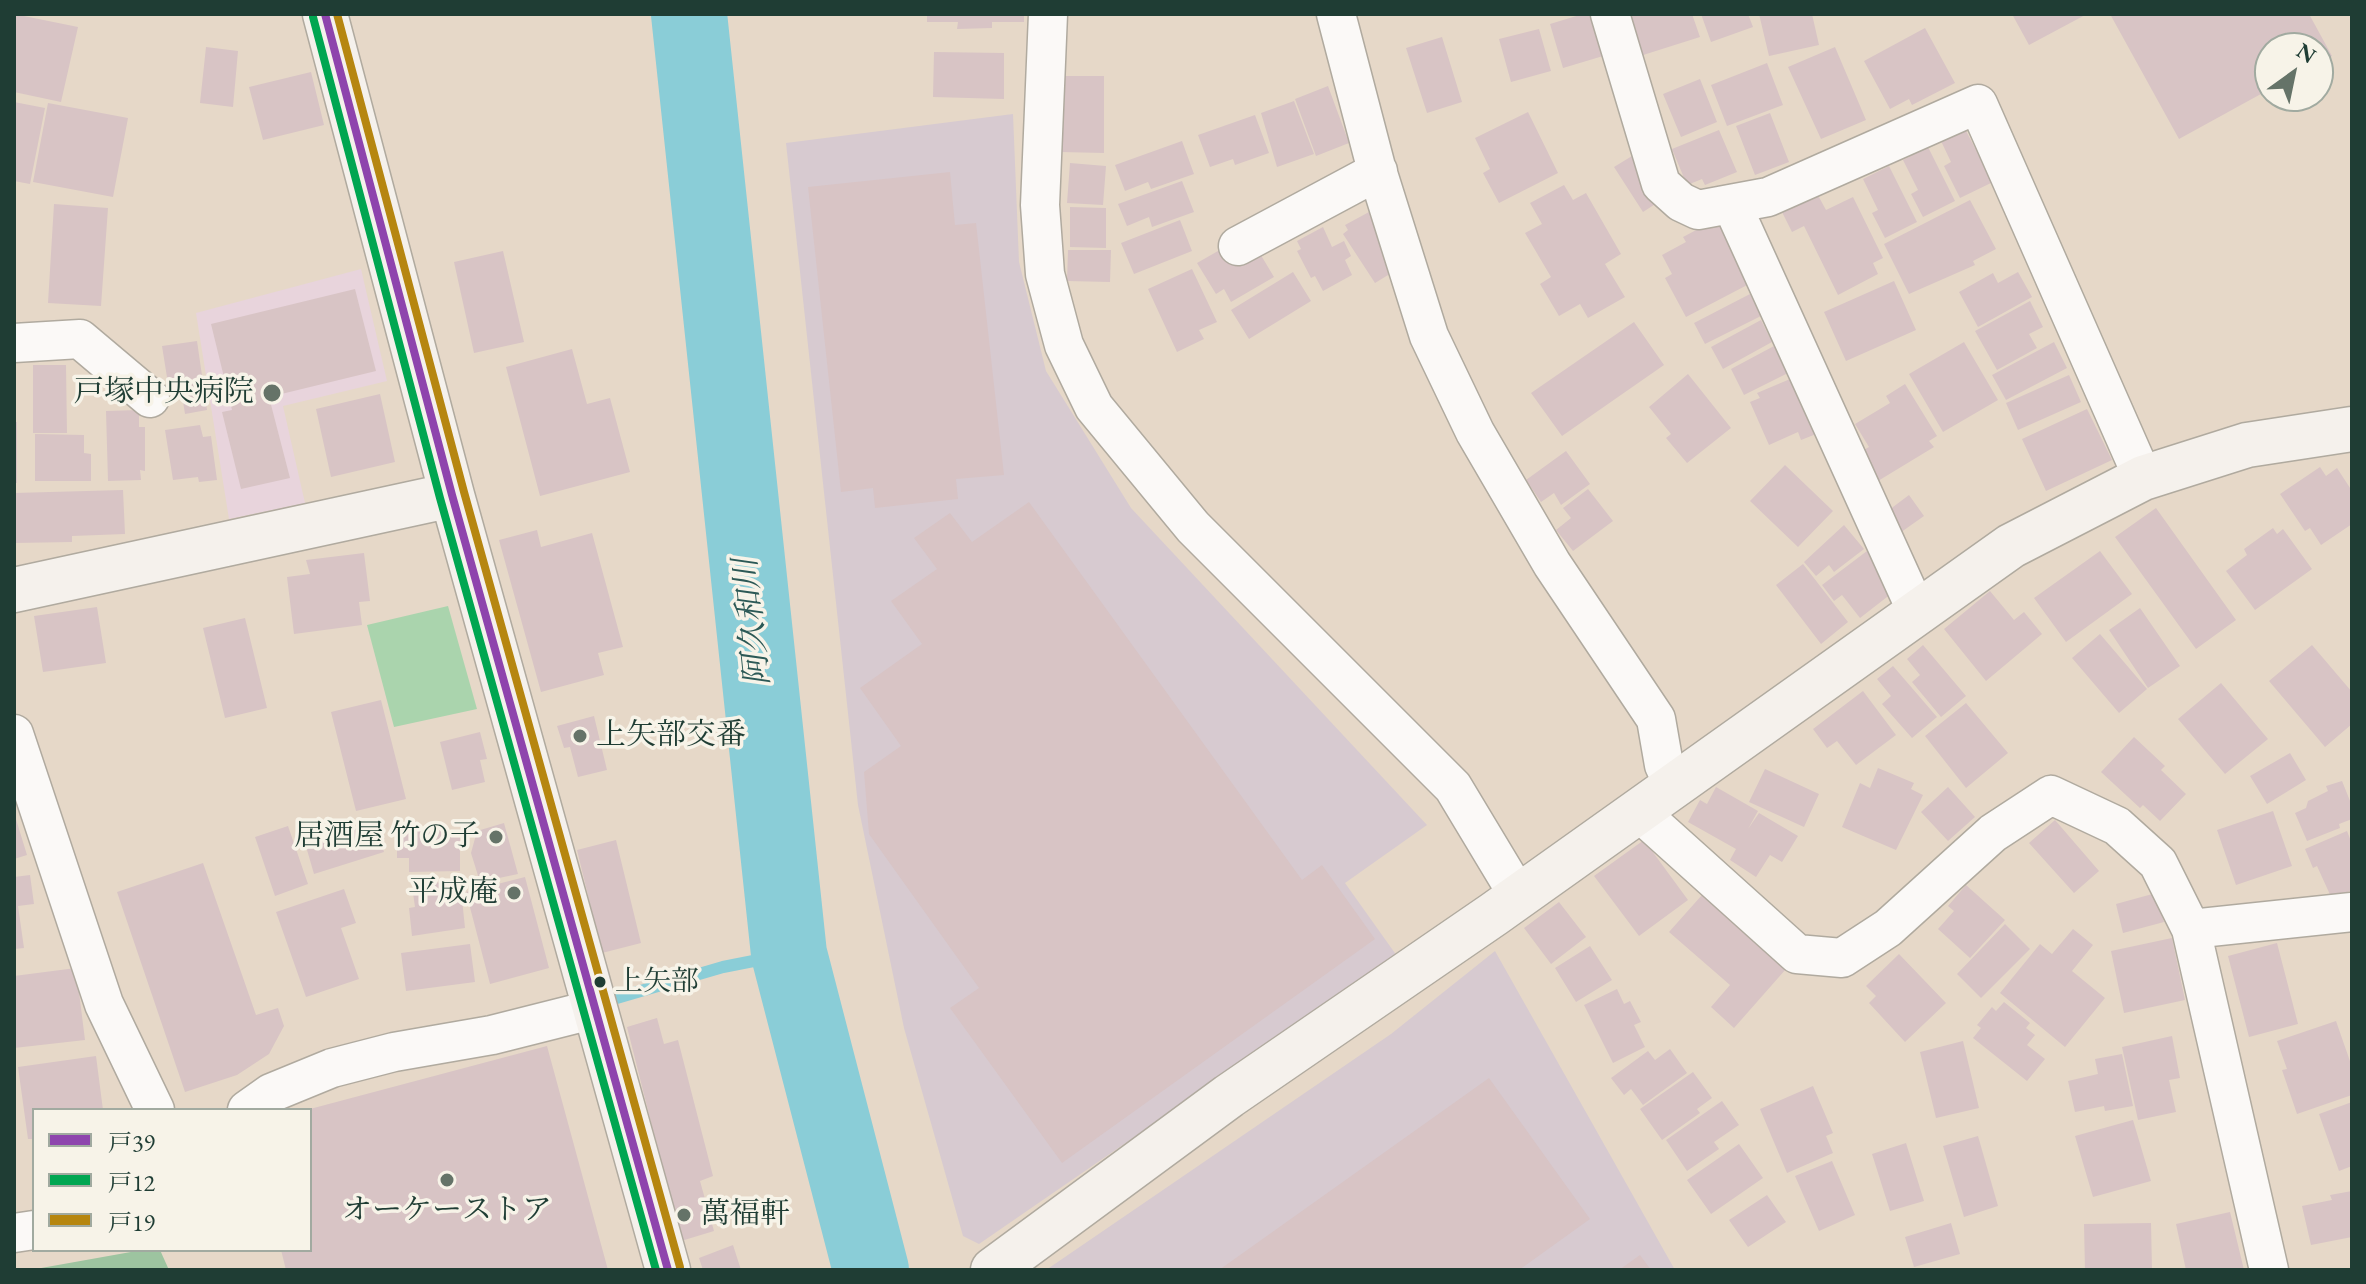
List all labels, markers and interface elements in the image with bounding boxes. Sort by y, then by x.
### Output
north arrow [2254,32,2334,112]
text: N [2291,36,2322,70]
place label: 戸塚中央病院 [74,375,254,411]
marker: 戸塚中央病院 [261,382,283,404]
water label: 阿久和川 [727,556,779,688]
place label: 上矢部交番 [596,718,746,754]
marker: 上矢部交番 [571,727,589,745]
place label: 居酒屋 竹の子 [294,819,480,855]
marker: 居酒屋 竹の子 [487,828,505,846]
place label: 平成庵 [408,875,498,911]
marker: 平成庵 [505,884,523,902]
place label: 上矢部 [615,965,699,999]
marker: 上矢部 [592,974,608,990]
legend [32,1108,312,1252]
text: 戸39 [108,1127,155,1158]
text: 戸12 [108,1167,155,1198]
marker: オーケーストア [438,1171,456,1189]
place label: オーケーストア [342,1193,552,1229]
place label: 萬福軒 [700,1197,790,1233]
marker: 萬福軒 [675,1206,693,1224]
text: 戸19 [108,1207,155,1238]

